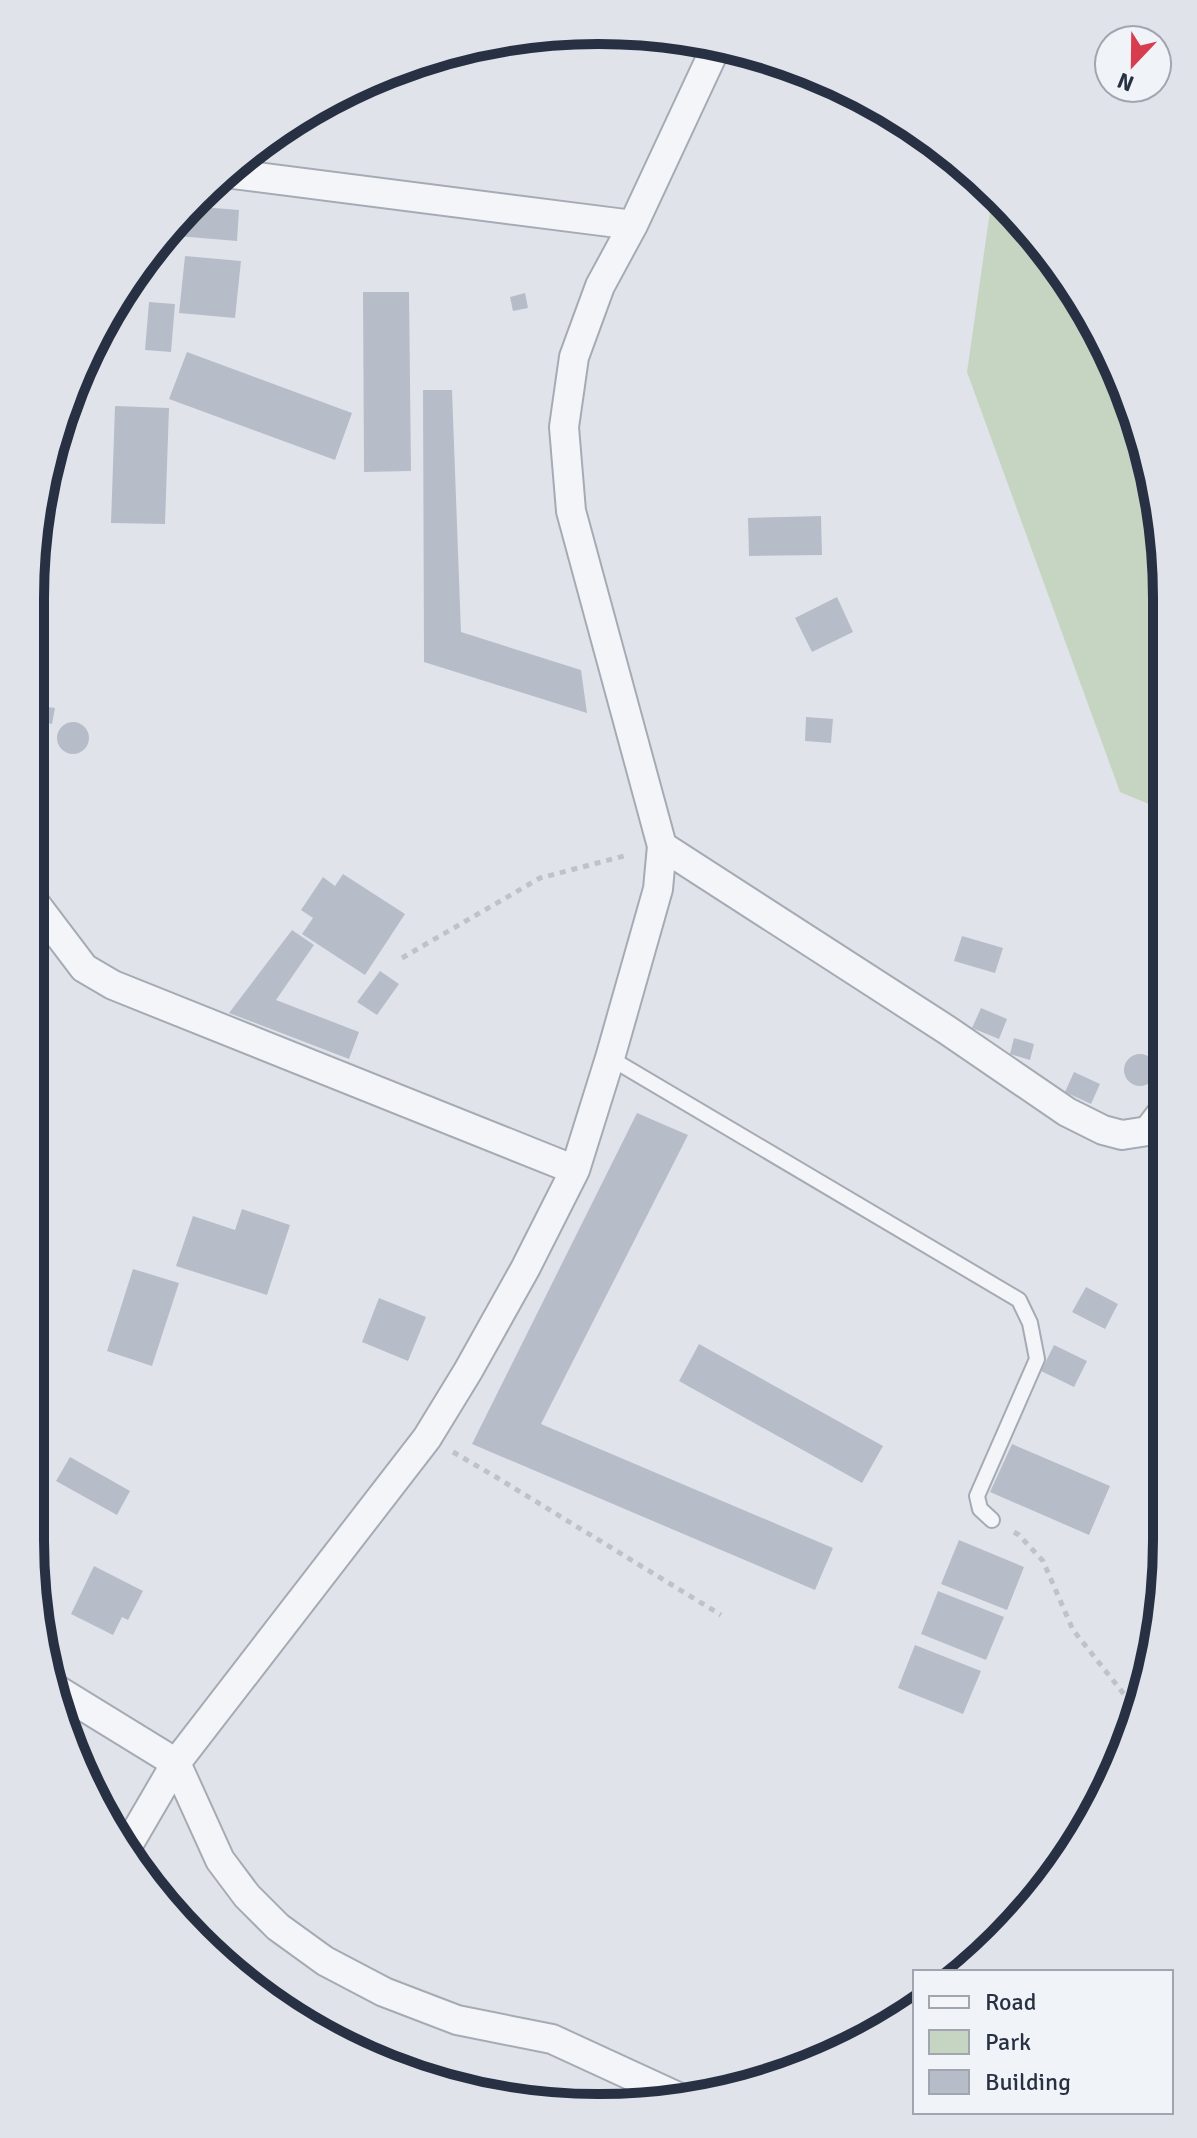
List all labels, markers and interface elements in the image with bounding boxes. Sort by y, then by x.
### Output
north arrow [1093,24,1173,104]
text: N [1114,67,1138,97]
legend [913,1970,1173,2114]
text: Road [985,1987,1036,2017]
text: Park [985,2027,1031,2057]
text: Building [985,2067,1071,2097]

